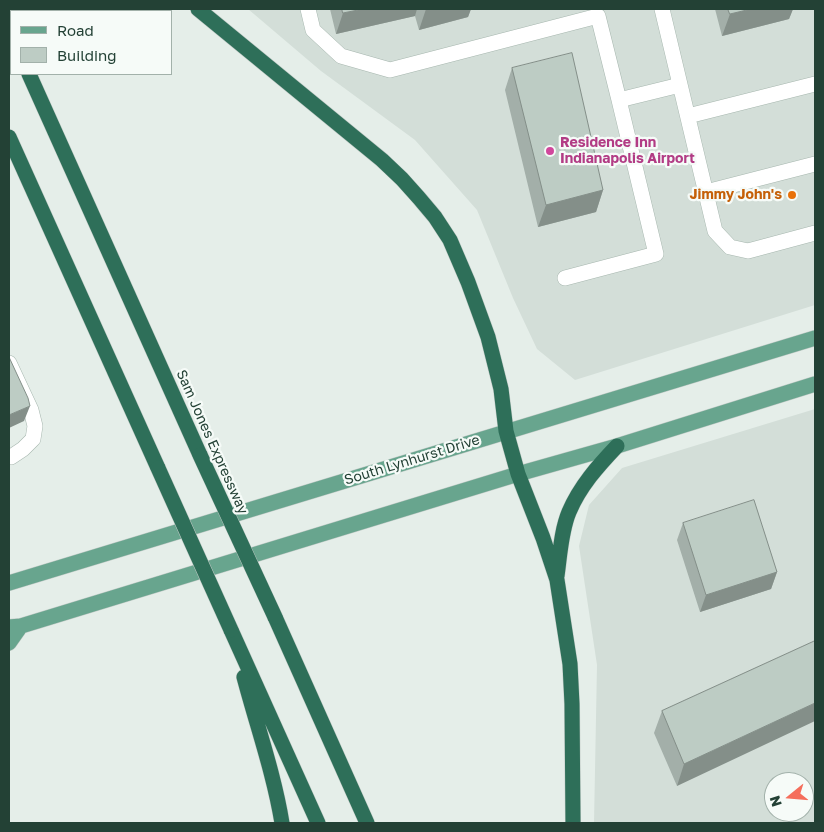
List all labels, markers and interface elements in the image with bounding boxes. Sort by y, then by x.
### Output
legend [10,10,172,75]
text: Road [57,21,94,39]
text: Building [57,46,117,64]
place label: Residence Inn Indianapolis Airport [560,135,695,168]
marker: Residence Inn Indianapolis Airport [544,145,556,157]
place label: Jimmy John's [690,187,782,203]
marker: Jimmy John's [786,189,798,201]
street label: Sam Jones Expressway [173,367,251,517]
street label: South Lynhurst Drive [342,431,482,489]
north arrow [764,772,814,822]
text: N [765,794,785,809]

